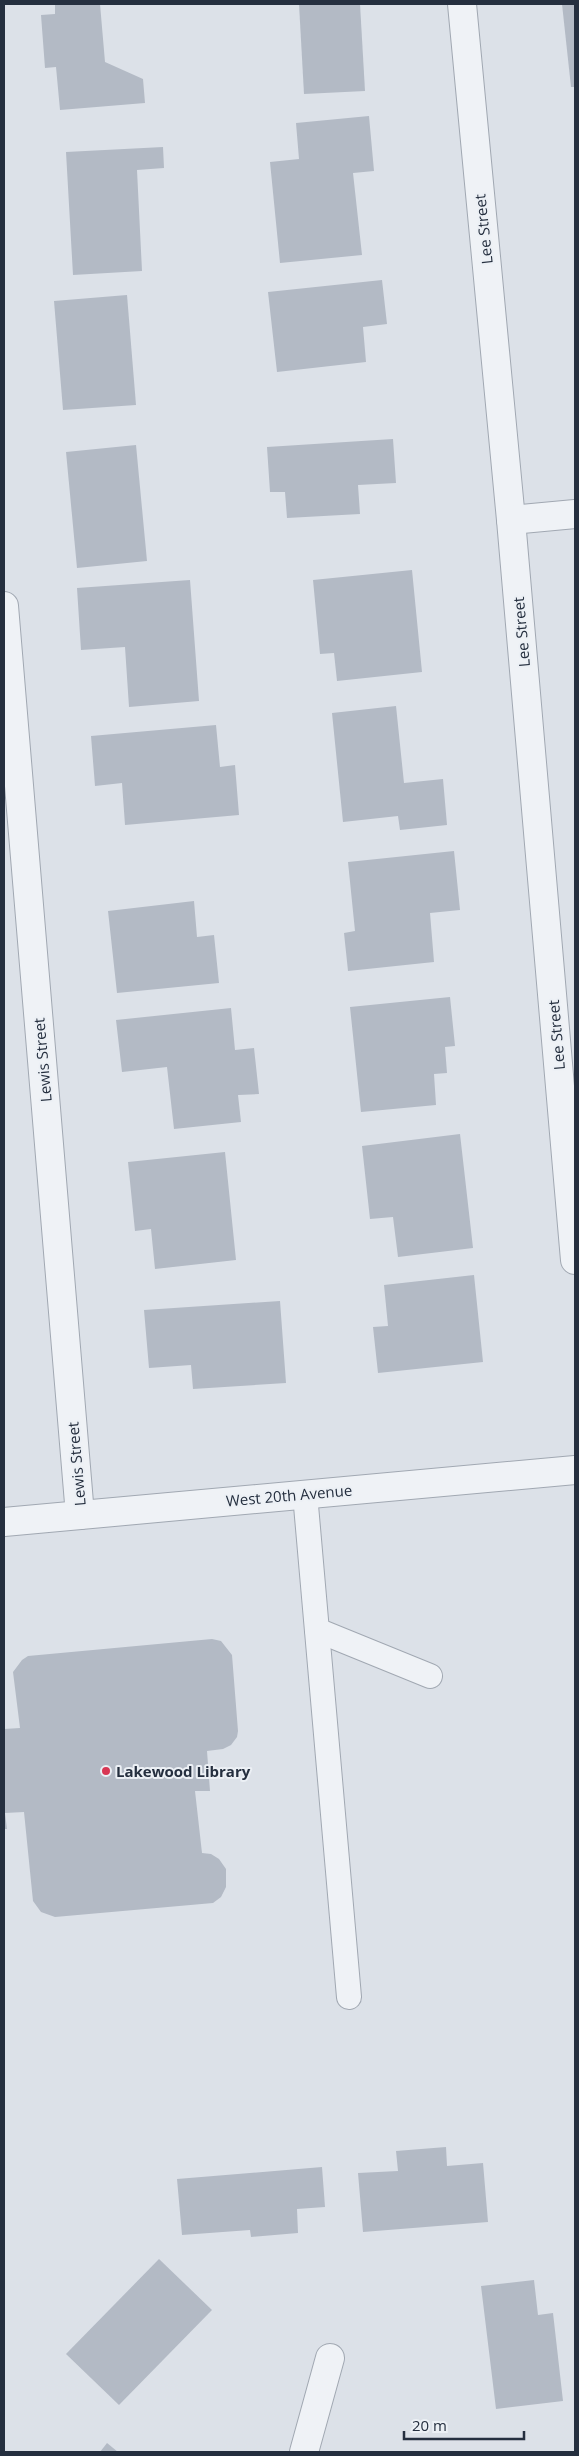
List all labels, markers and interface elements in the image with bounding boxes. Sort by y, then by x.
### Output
street label: Lee Street [469,193,497,265]
street label: Lee Street [508,596,534,668]
street label: Lee Street [543,999,569,1071]
street label: Lewis Street [28,1017,56,1103]
street label: Lewis Street [62,1421,90,1507]
street label: West 20th Avenue [225,1480,353,1510]
place label: Lakewood Library [116,1761,251,1781]
marker: Lakewood Library [100,1765,112,1777]
scale bar [404,2408,524,2440]
text: 20 m [412,2415,447,2435]

